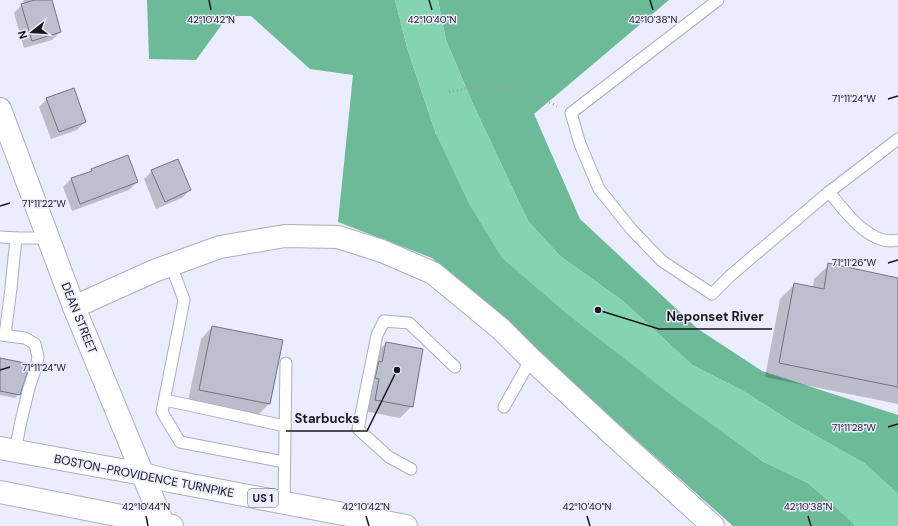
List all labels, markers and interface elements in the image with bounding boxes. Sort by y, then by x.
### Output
north arrow [12,12,52,52]
text: 42°10'42"N [187,13,235,26]
text: 42°10'40"N [407,13,457,26]
text: 42°10'38"N [629,13,677,26]
text: N [15,29,30,41]
text: 71°11'24"W [832,92,876,105]
text: 71°11'22"W [22,197,66,210]
text: 71°11'26"W [832,256,877,269]
street label: DEAN STREET [57,280,101,356]
callout: Neponset River [659,304,772,329]
text: Neponset River [666,308,764,325]
text: 71°11'24"W [22,361,66,374]
callout: Starbucks [286,406,367,431]
text: Starbucks [295,410,360,427]
text: 71°11'28"W [832,421,876,434]
street label: BOSTON-PROVIDENCE TURNPIKE [53,451,236,501]
road number: US 1 [248,489,278,507]
text: 42°10'44"N [122,500,170,513]
text: 42°10'42"N [342,500,390,513]
text: 42°10'40"N [562,500,612,513]
text: 42°10'38"N [784,500,832,513]

